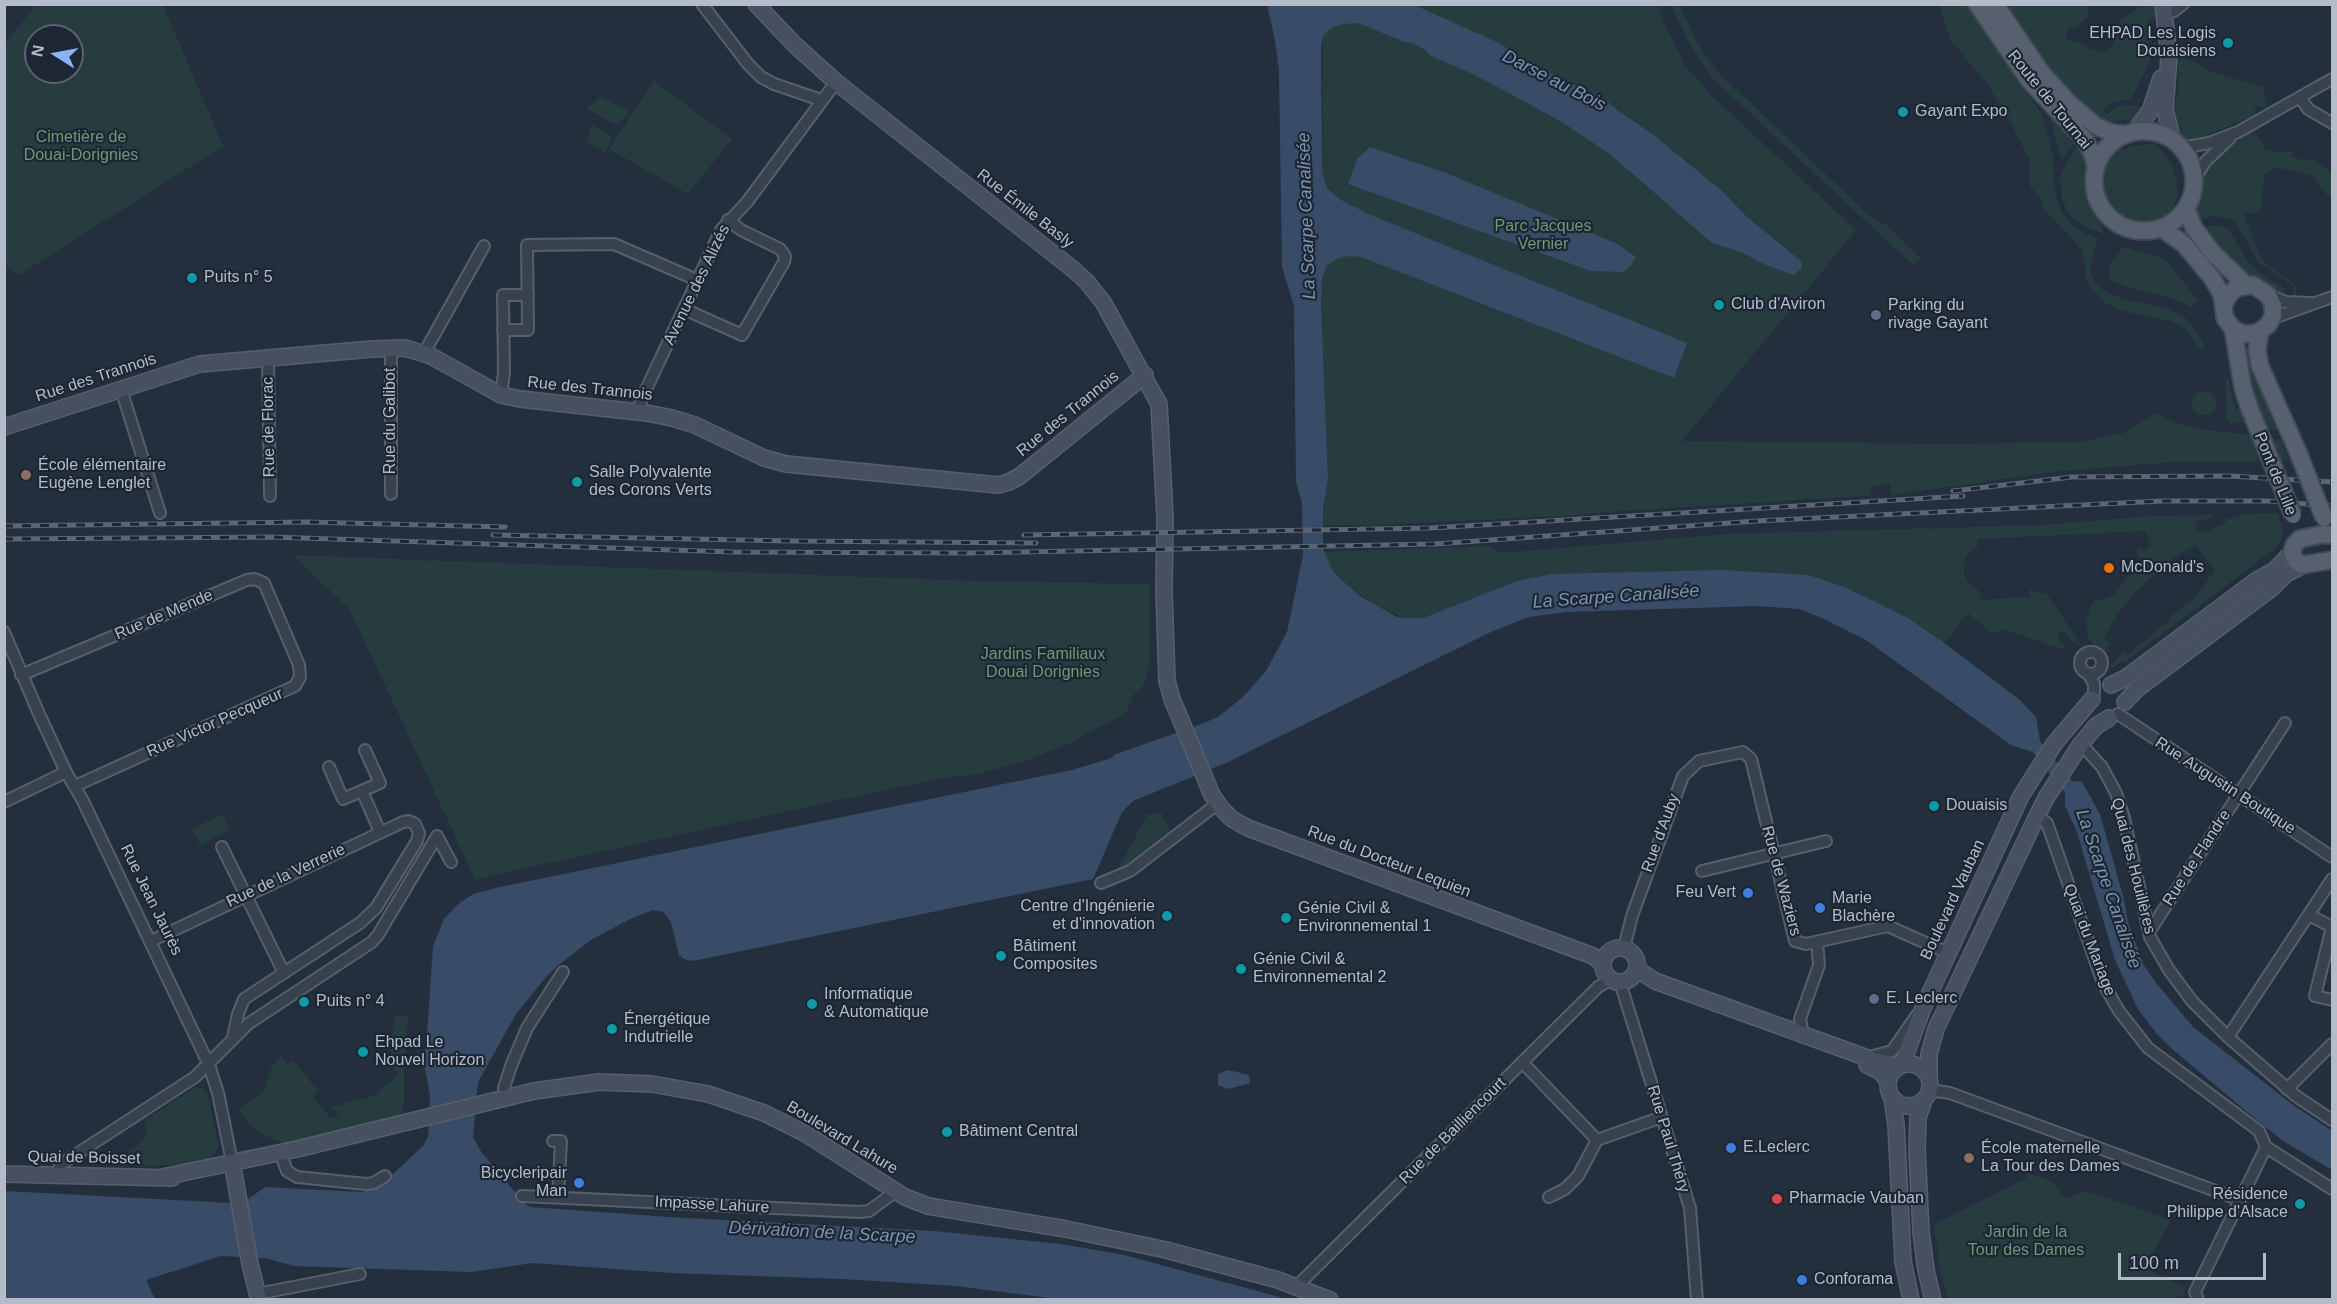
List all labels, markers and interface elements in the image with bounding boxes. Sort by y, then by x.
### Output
north arrow [24,24,84,84]
place label: EHPAD Les Logis Douaisiens [2089,24,2216,62]
marker: EHPAD Les Logis Douaisiens [2221,36,2235,50]
text: N [28,44,47,58]
water label: Darse au Bois [1499,46,1609,116]
street label: Route de Tournai [2003,47,2095,153]
place label: Gayant Expo [1915,102,2008,122]
marker: Gayant Expo [1896,105,1910,119]
park label: Cimetière de Douai-Dorignies [24,128,138,166]
water label: La Scarpe Canalisée [1293,132,1321,300]
street label: Rue Émile Basly [973,165,1077,253]
park label: Parc Jacques Vernier [1495,217,1591,255]
street label: Avenue des Alizés [660,222,734,348]
place label: Puits n° 5 [204,268,273,288]
marker: Puits n° 5 [185,271,199,285]
place label: Club d'Aviron [1731,295,1825,315]
place label: Parking du rivage Gayant [1888,296,1988,334]
marker: Club d'Aviron [1712,298,1726,312]
marker: Parking du rivage Gayant [1869,308,1883,322]
street label: Rue des Trannois [33,349,159,407]
street label: Rue des Trannois [1013,367,1123,461]
street label: Rue du Galibot [381,368,401,474]
street label: Rue des Trannois [526,373,654,405]
street label: Rue de Florac [259,377,279,477]
street label: Pont de Lille [2250,430,2300,518]
place label: École élémentaire Eugène Lenglet [38,456,166,494]
place label: Salle Polyvalente des Corons Verts [589,463,712,501]
marker: École élémentaire Eugène Lenglet [19,468,33,482]
marker: Salle Polyvalente des Corons Verts [570,475,584,489]
place label: McDonald's [2121,558,2204,578]
marker: McDonald's [2102,561,2116,575]
water label: La Scarpe Canalisée [1532,580,1700,614]
street label: Rue de Mende [112,586,216,644]
park label: Jardins Familiaux Douai Dorignies [981,645,1105,683]
street label: Rue Victor Pecqueur [144,684,286,762]
street label: Rue Augustin Boutique [2151,733,2299,839]
street label: Rue d'Auby [1638,791,1684,875]
place label: Douaisis [1946,796,2007,816]
street label: Quai des Houillères [2107,796,2159,936]
marker: Douaisis [1927,799,1941,813]
water label: La Scarpe Canalisée [2071,806,2145,972]
street label: Rue de Flandre [2159,807,2235,909]
street label: Rue du Docteur Lequien [1305,822,1473,902]
street label: Rue de Waziers [1757,824,1805,938]
street label: Boulevard Vauban [1917,837,1989,963]
street label: Rue de la Verrerie [224,840,348,912]
street label: Rue Jean Jaurès [116,841,186,959]
street label: Quai du Mariage [2059,881,2119,999]
place label: Feu Vert [1676,883,1736,903]
marker: Feu Vert [1741,886,1755,900]
place label: Marie Blachère [1832,889,1895,927]
place label: Centre d'Ingénierie et d'innovation [1020,897,1155,935]
place label: Génie Civil & Environnemental 1 [1298,899,1431,937]
marker: Marie Blachère [1813,901,1827,915]
marker: Centre d'Ingénierie et d'innovation [1160,909,1174,923]
marker: Génie Civil & Environnemental 1 [1279,911,1293,925]
place label: Bâtiment Composites [1013,937,1097,975]
marker: Bâtiment Composites [994,949,1008,963]
place label: Génie Civil & Environnemental 2 [1253,950,1386,988]
marker: Génie Civil & Environnemental 2 [1234,962,1248,976]
place label: Informatique & Automatique [824,985,929,1023]
place label: E. Leclerc [1886,989,1957,1009]
place label: Puits n° 4 [316,992,385,1012]
marker: E. Leclerc [1867,992,1881,1006]
marker: Puits n° 4 [297,995,311,1009]
marker: Informatique & Automatique [805,997,819,1011]
place label: Énergétique Indutrielle [624,1010,710,1048]
marker: Énergétique Indutrielle [605,1022,619,1036]
place label: Ehpad Le Nouvel Horizon [375,1033,484,1071]
marker: Ehpad Le Nouvel Horizon [356,1045,370,1059]
street label: Rue de Bailliencourt [1396,1074,1510,1188]
street label: Rue Paul Théry [1643,1083,1693,1195]
street label: Boulevard Lahure [783,1097,901,1179]
place label: Bâtiment Central [959,1122,1078,1142]
marker: Bâtiment Central [940,1125,954,1139]
place label: E.Leclerc [1743,1138,1810,1158]
place label: École maternelle La Tour des Dames [1981,1139,2120,1177]
marker: E.Leclerc [1724,1141,1738,1155]
street label: Quai de Boisset [27,1147,141,1169]
marker: École maternelle La Tour des Dames [1962,1151,1976,1165]
place label: Bicycleripair Man [481,1164,567,1202]
marker: Bicycleripair Man [572,1176,586,1190]
place label: Résidence Philippe d'Alsace [2167,1185,2288,1223]
place label: Pharmacie Vauban [1789,1189,1924,1209]
street label: Impasse Lahure [654,1192,770,1218]
marker: Pharmacie Vauban [1770,1192,1784,1206]
marker: Résidence Philippe d'Alsace [2293,1197,2307,1211]
water label: Dérivation de la Scarpe [728,1217,916,1249]
park label: Jardin de la Tour des Dames [1968,1223,2084,1261]
scale bar [2121,1241,2270,1279]
text: 100 m [2129,1253,2179,1273]
place label: Conforama [1814,1270,1893,1290]
marker: Conforama [1795,1273,1809,1287]

